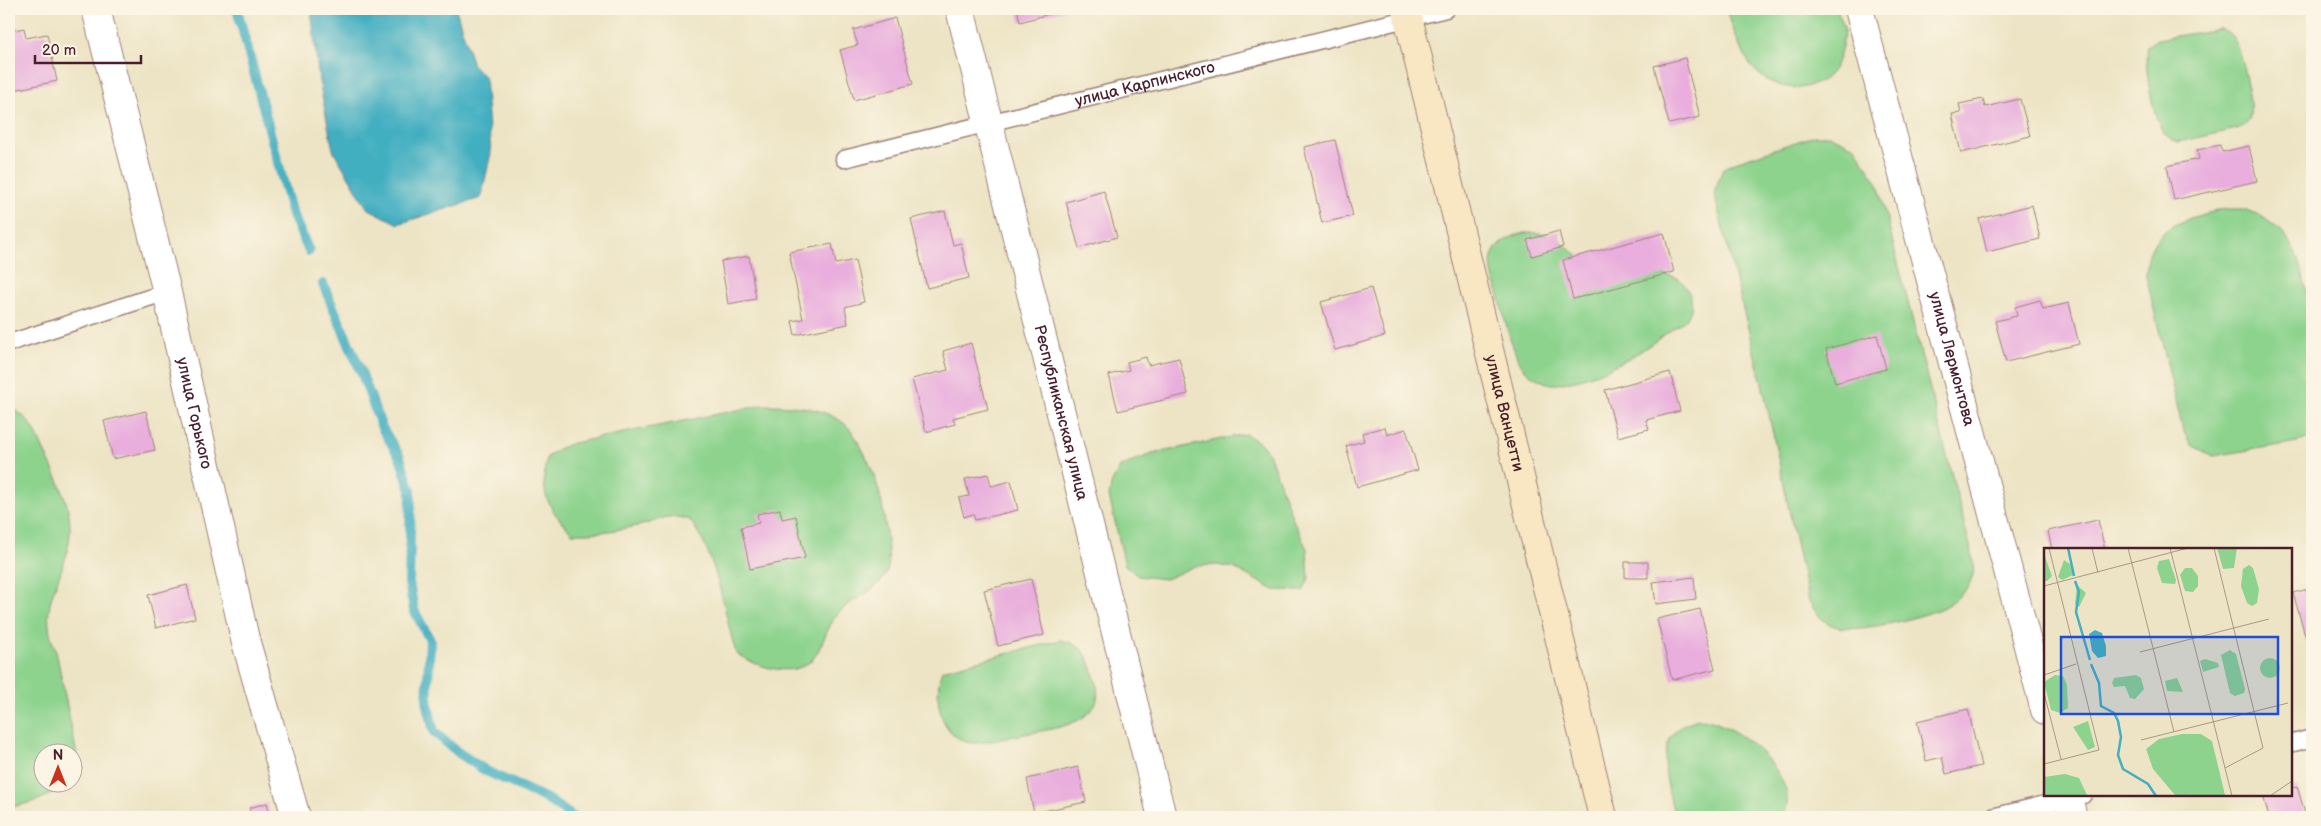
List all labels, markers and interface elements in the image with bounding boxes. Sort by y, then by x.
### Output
scale bar [35,32,141,64]
text: 20 m [42,41,76,60]
street label: улица Карпинского [1073,57,1217,111]
street label: улица Лермонтова [1925,290,1979,429]
street label: Республиканская улица [1030,323,1092,503]
street label: улица Ванцетти [1481,353,1528,473]
street label: улица Горького [173,356,216,471]
inset map [2044,548,2291,796]
north arrow [32,744,82,794]
text: N [53,747,63,764]

